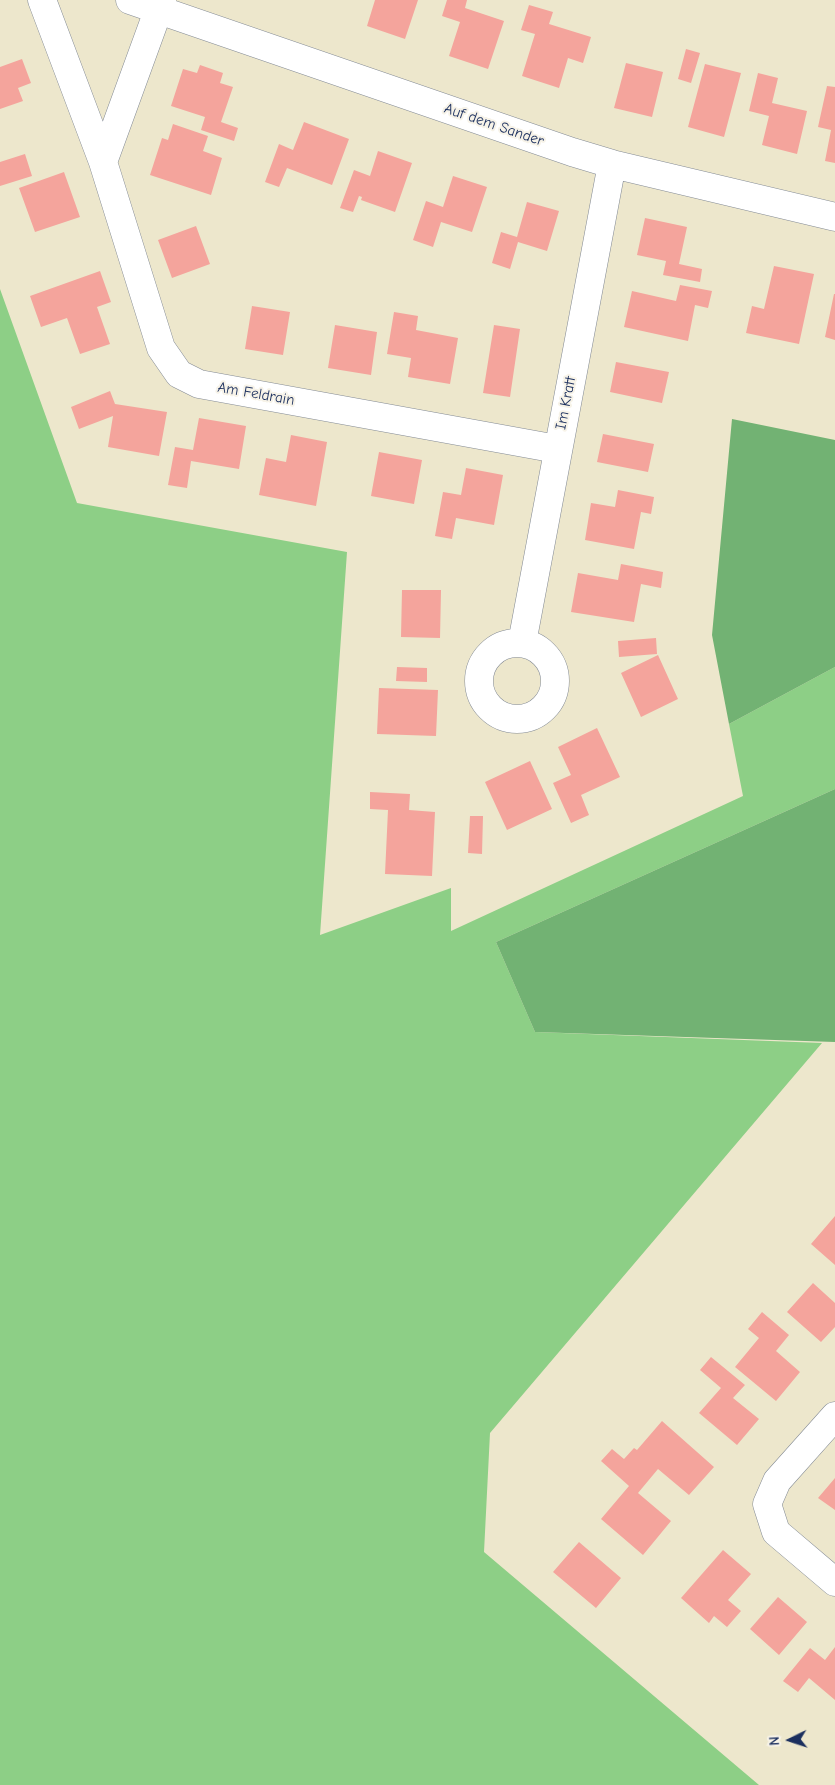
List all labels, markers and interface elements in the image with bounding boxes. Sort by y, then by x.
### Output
street label: Auf dem Sander [442,100,546,150]
street label: Im Kratt [552,375,580,431]
street label: Am Feldrain [216,378,296,410]
north arrow [765,1715,815,1765]
text: N [766,1736,783,1746]

